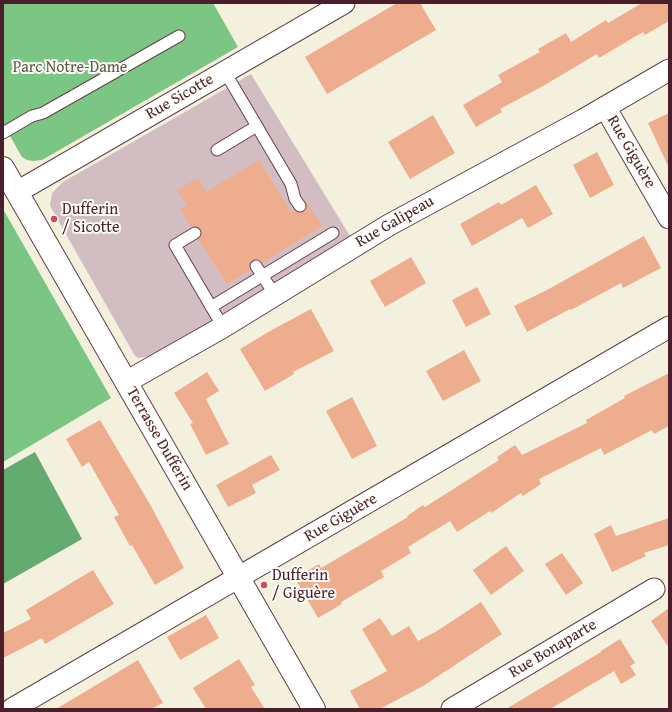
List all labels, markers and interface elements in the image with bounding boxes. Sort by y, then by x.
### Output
park label: Parc Notre-Dame [13,58,127,78]
street label: Rue Sicotte [143,70,217,124]
street label: Rue Giguère [602,112,660,192]
street label: Rue Galipeau [352,192,438,252]
place label: Dufferin / Sicotte [62,200,119,238]
marker: Dufferin / Sicotte [49,214,59,224]
street label: Terrasse Dufferin [122,384,196,494]
street label: Rue Giguère [301,489,381,547]
place label: Dufferin / Giguère [272,566,335,604]
marker: Dufferin / Giguère [259,580,269,590]
street label: Rue Bonaparte [506,615,600,683]

